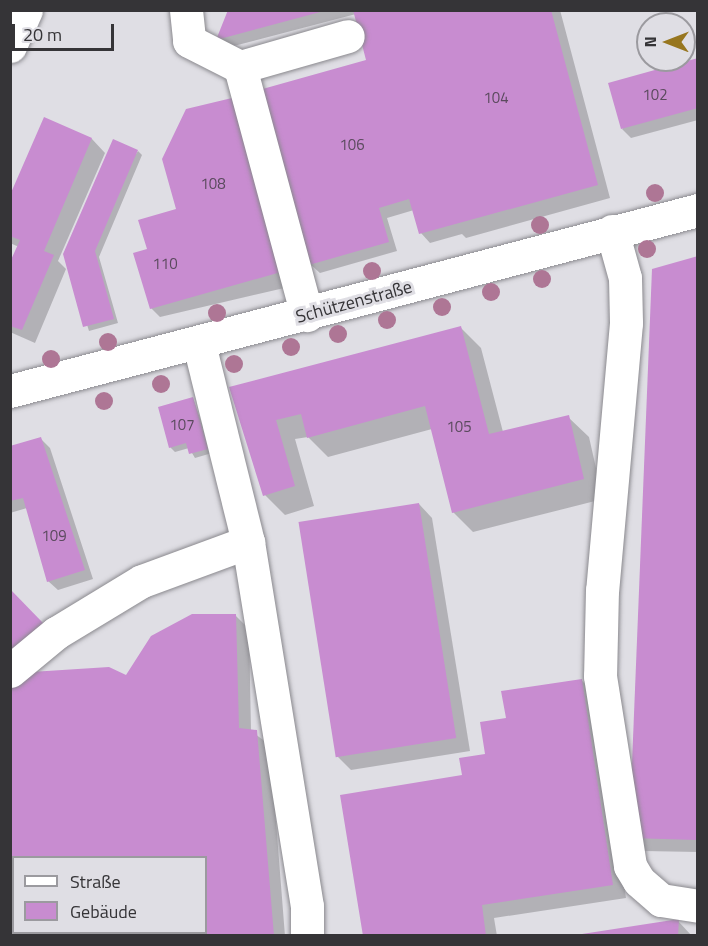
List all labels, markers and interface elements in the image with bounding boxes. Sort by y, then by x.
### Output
scale bar [15,12,117,50]
north arrow [636,12,696,72]
text: 20 m [23,21,62,48]
text: N [638,36,662,48]
house number: 102 [642,86,668,104]
house number: 104 [483,89,509,107]
house number: 106 [339,136,365,154]
house number: 108 [200,175,226,193]
house number: 110 [152,255,178,273]
street label: Schützenstraße [294,276,414,328]
house number: 107 [169,416,195,434]
house number: 105 [446,418,472,436]
house number: 109 [41,527,67,545]
legend [12,856,207,934]
text: Straße [70,868,121,895]
text: Gebäude [70,898,137,925]

